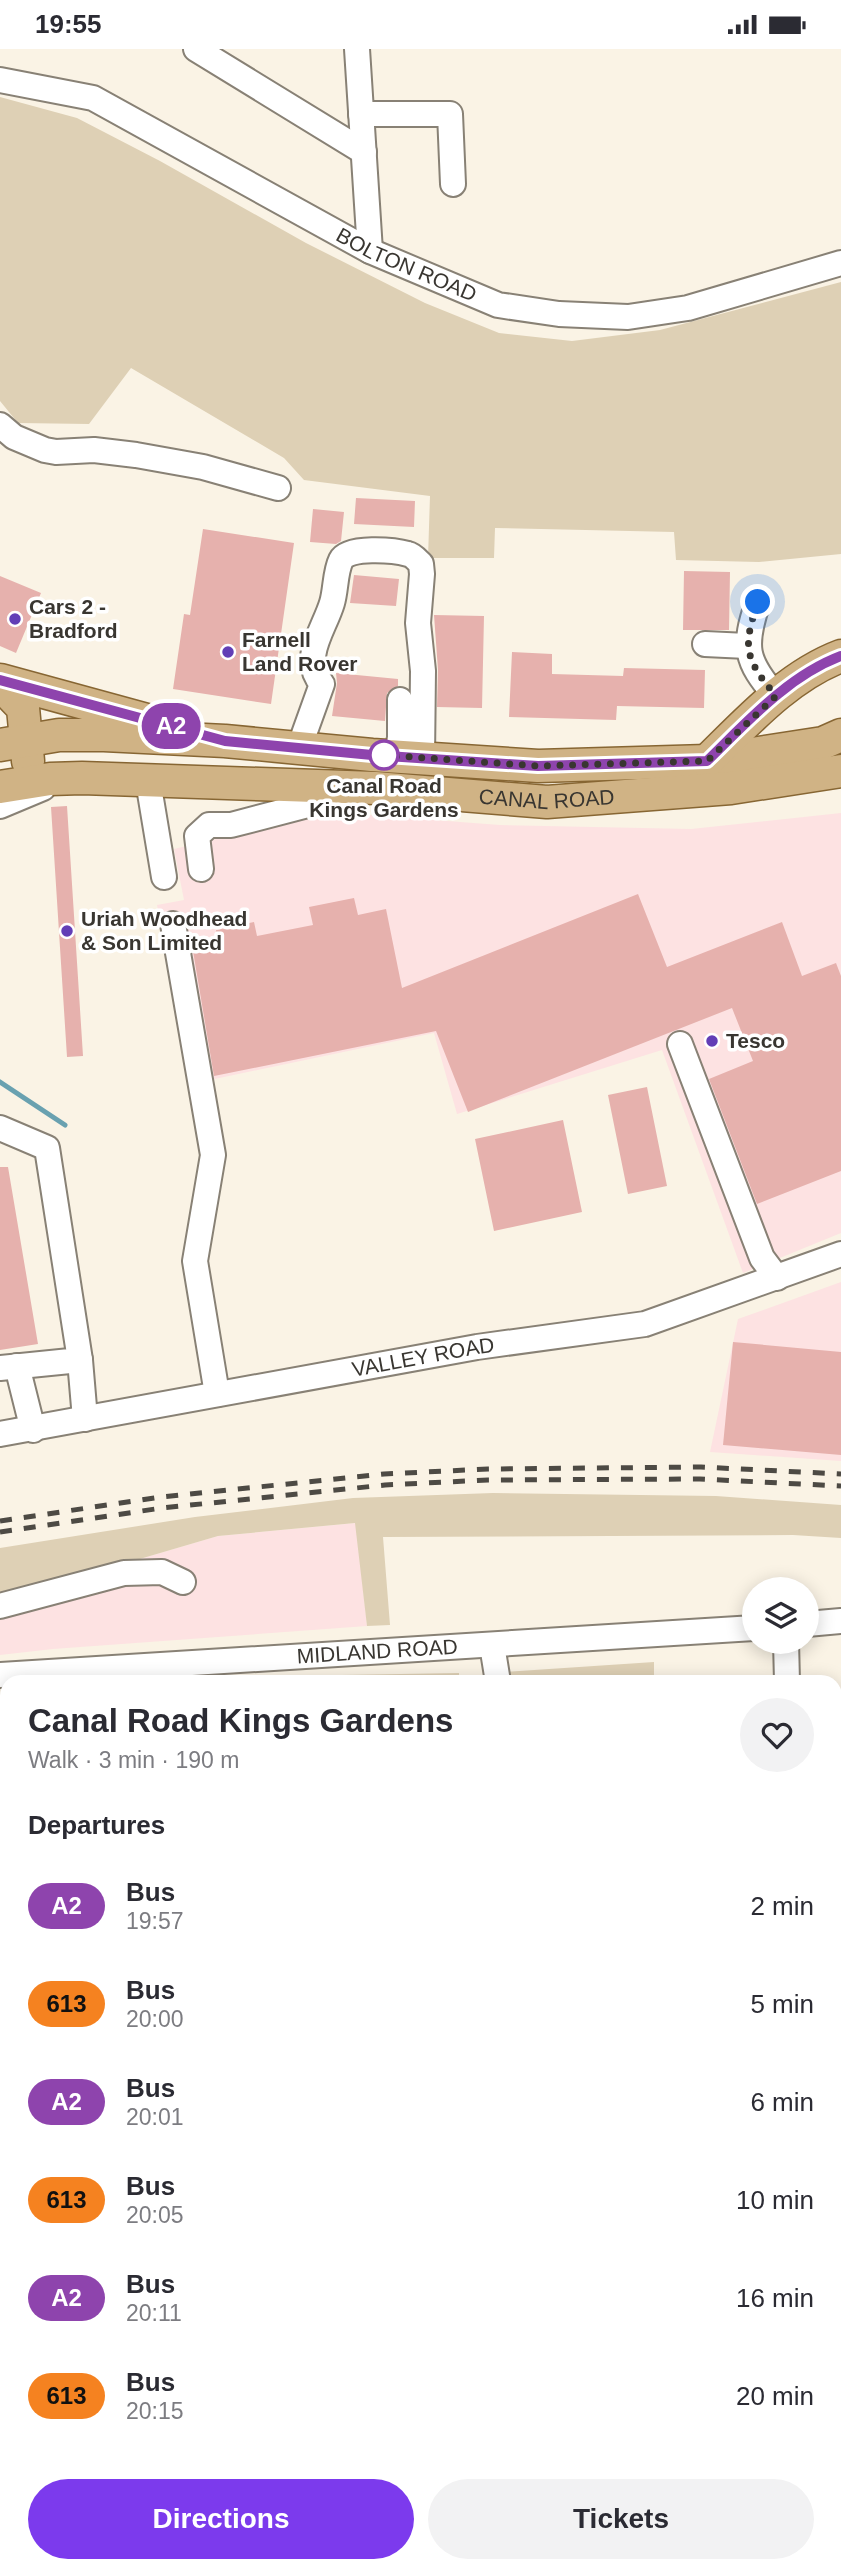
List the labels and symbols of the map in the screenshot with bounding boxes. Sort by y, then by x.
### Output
street label: BOLTON ROAD [333,223,480,306]
your location [740,584,775,619]
place label: Cars 2 - Bradford [29,595,118,642]
marker: Cars 2 - Bradford [7,611,23,627]
place label: Farnell Land Rover [242,628,358,675]
marker: Farnell Land Rover [220,644,236,660]
line badge: A2 [140,703,202,749]
marker: Canal Road Kings Gardens [369,740,399,770]
place label: Canal Road Kings Gardens [309,774,459,821]
street label: CANAL ROAD [478,784,615,813]
place label: Uriah Woodhead & Son Limited [81,907,247,954]
marker: Uriah Woodhead & Son Limited [59,923,75,939]
place label: Tesco [726,1029,785,1052]
marker: Tesco [704,1033,720,1049]
street label: VALLEY ROAD [350,1333,495,1381]
street label: MIDLAND ROAD [296,1634,458,1667]

